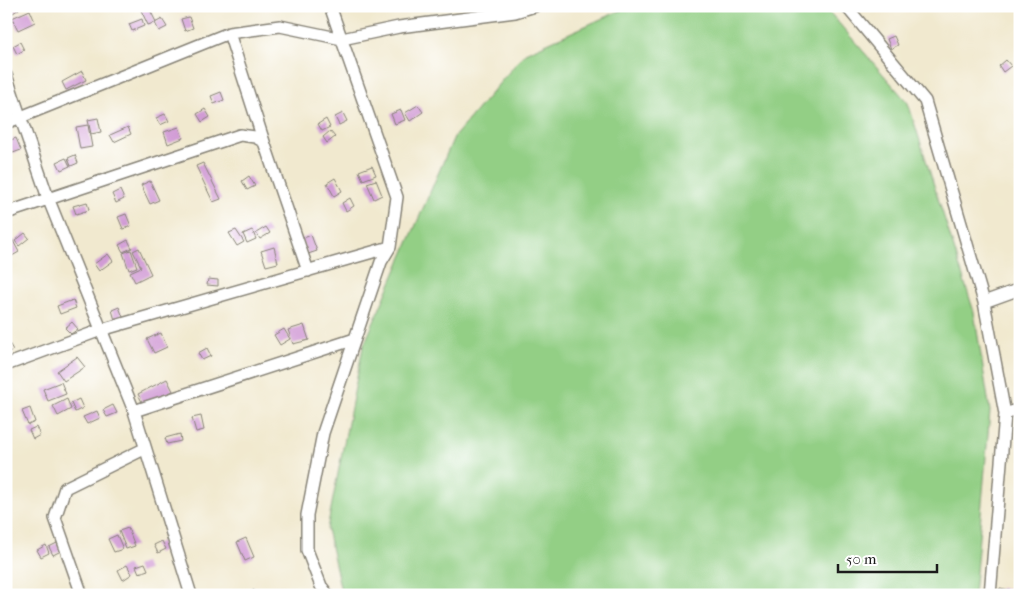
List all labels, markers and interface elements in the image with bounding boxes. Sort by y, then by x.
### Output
scale bar [838,541,937,573]
text: 50 m [846,550,877,568]

